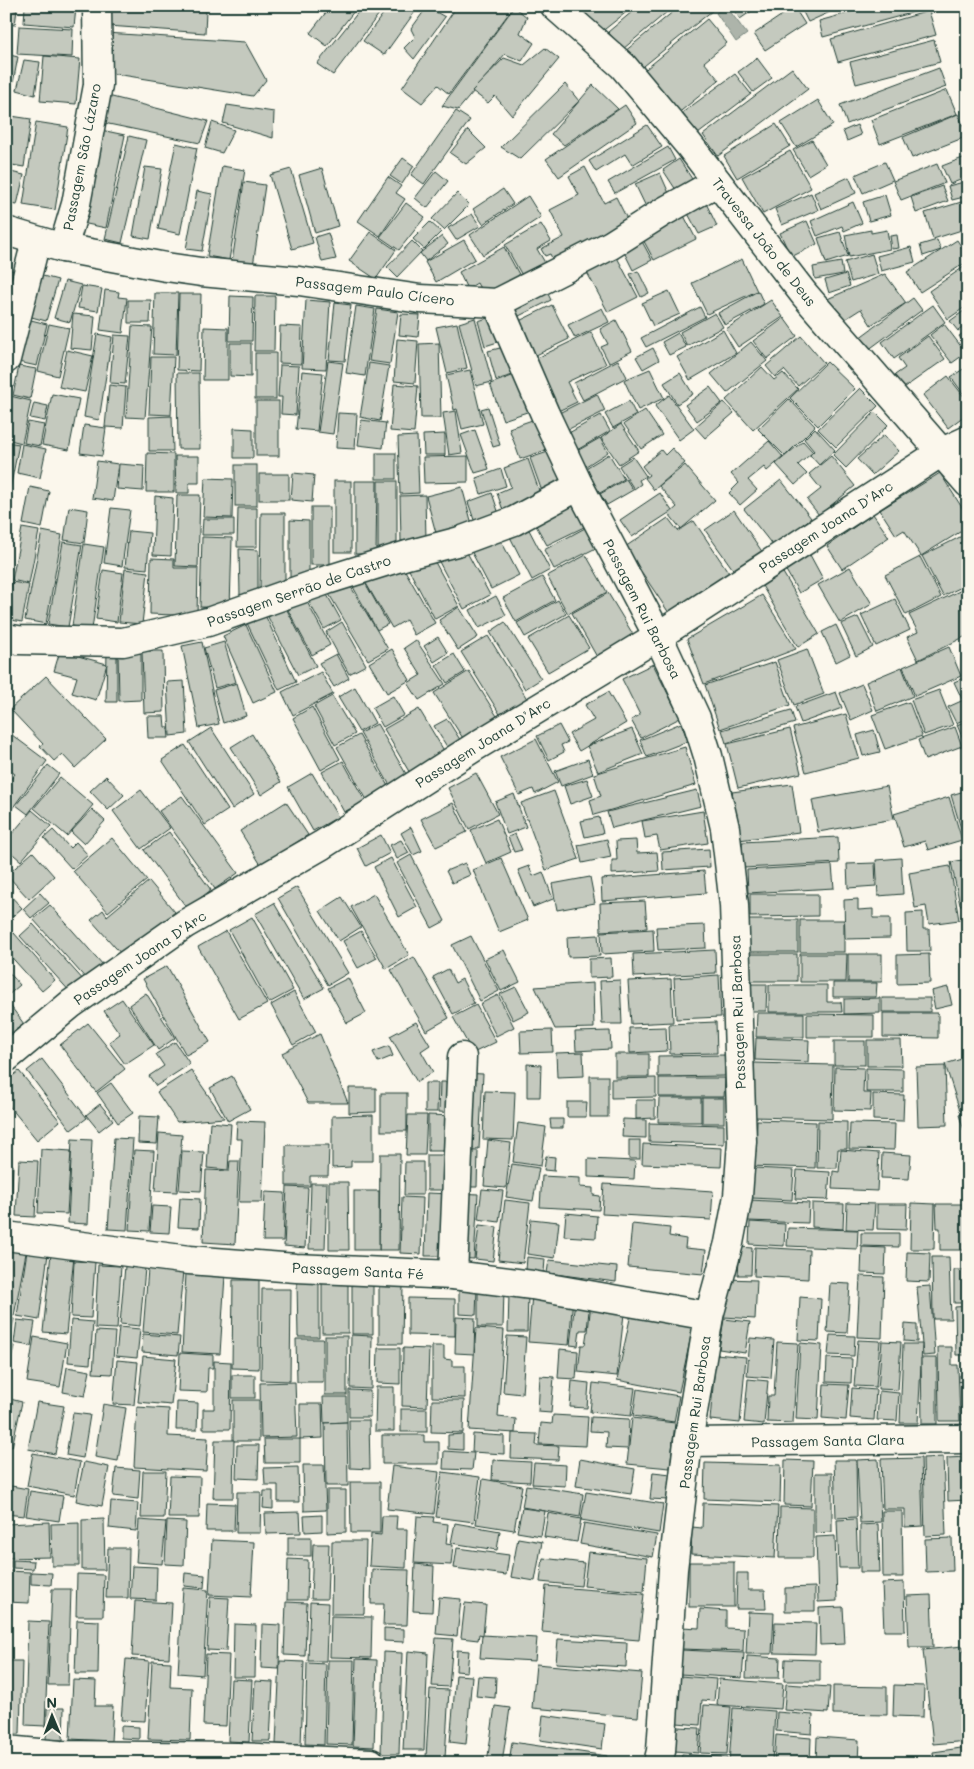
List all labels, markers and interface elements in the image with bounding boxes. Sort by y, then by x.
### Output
street label: Passagem São Lázaro [58,82,105,232]
street label: Travessa João de Deus [708,173,821,310]
street label: Passagem Paulo Cícero [295,271,456,310]
street label: Passagem Joana D’Arc [755,476,896,577]
street label: Passagem Rui Barbosa [599,536,686,682]
street label: Passagem Serrão de Castro [204,550,393,631]
street label: Passagem Joana D’Arc [412,693,554,792]
street label: Passagem Joana D’Arc [70,906,210,1009]
street label: Passagem Rui Barbosa [725,934,750,1090]
street label: Passagem Santa Fé [291,1258,425,1283]
street label: Passagem Rui Barbosa [674,1334,715,1490]
street label: Passagem Santa Clara [751,1430,905,1451]
north arrow [28,1692,78,1742]
text: N [46,1693,57,1712]

